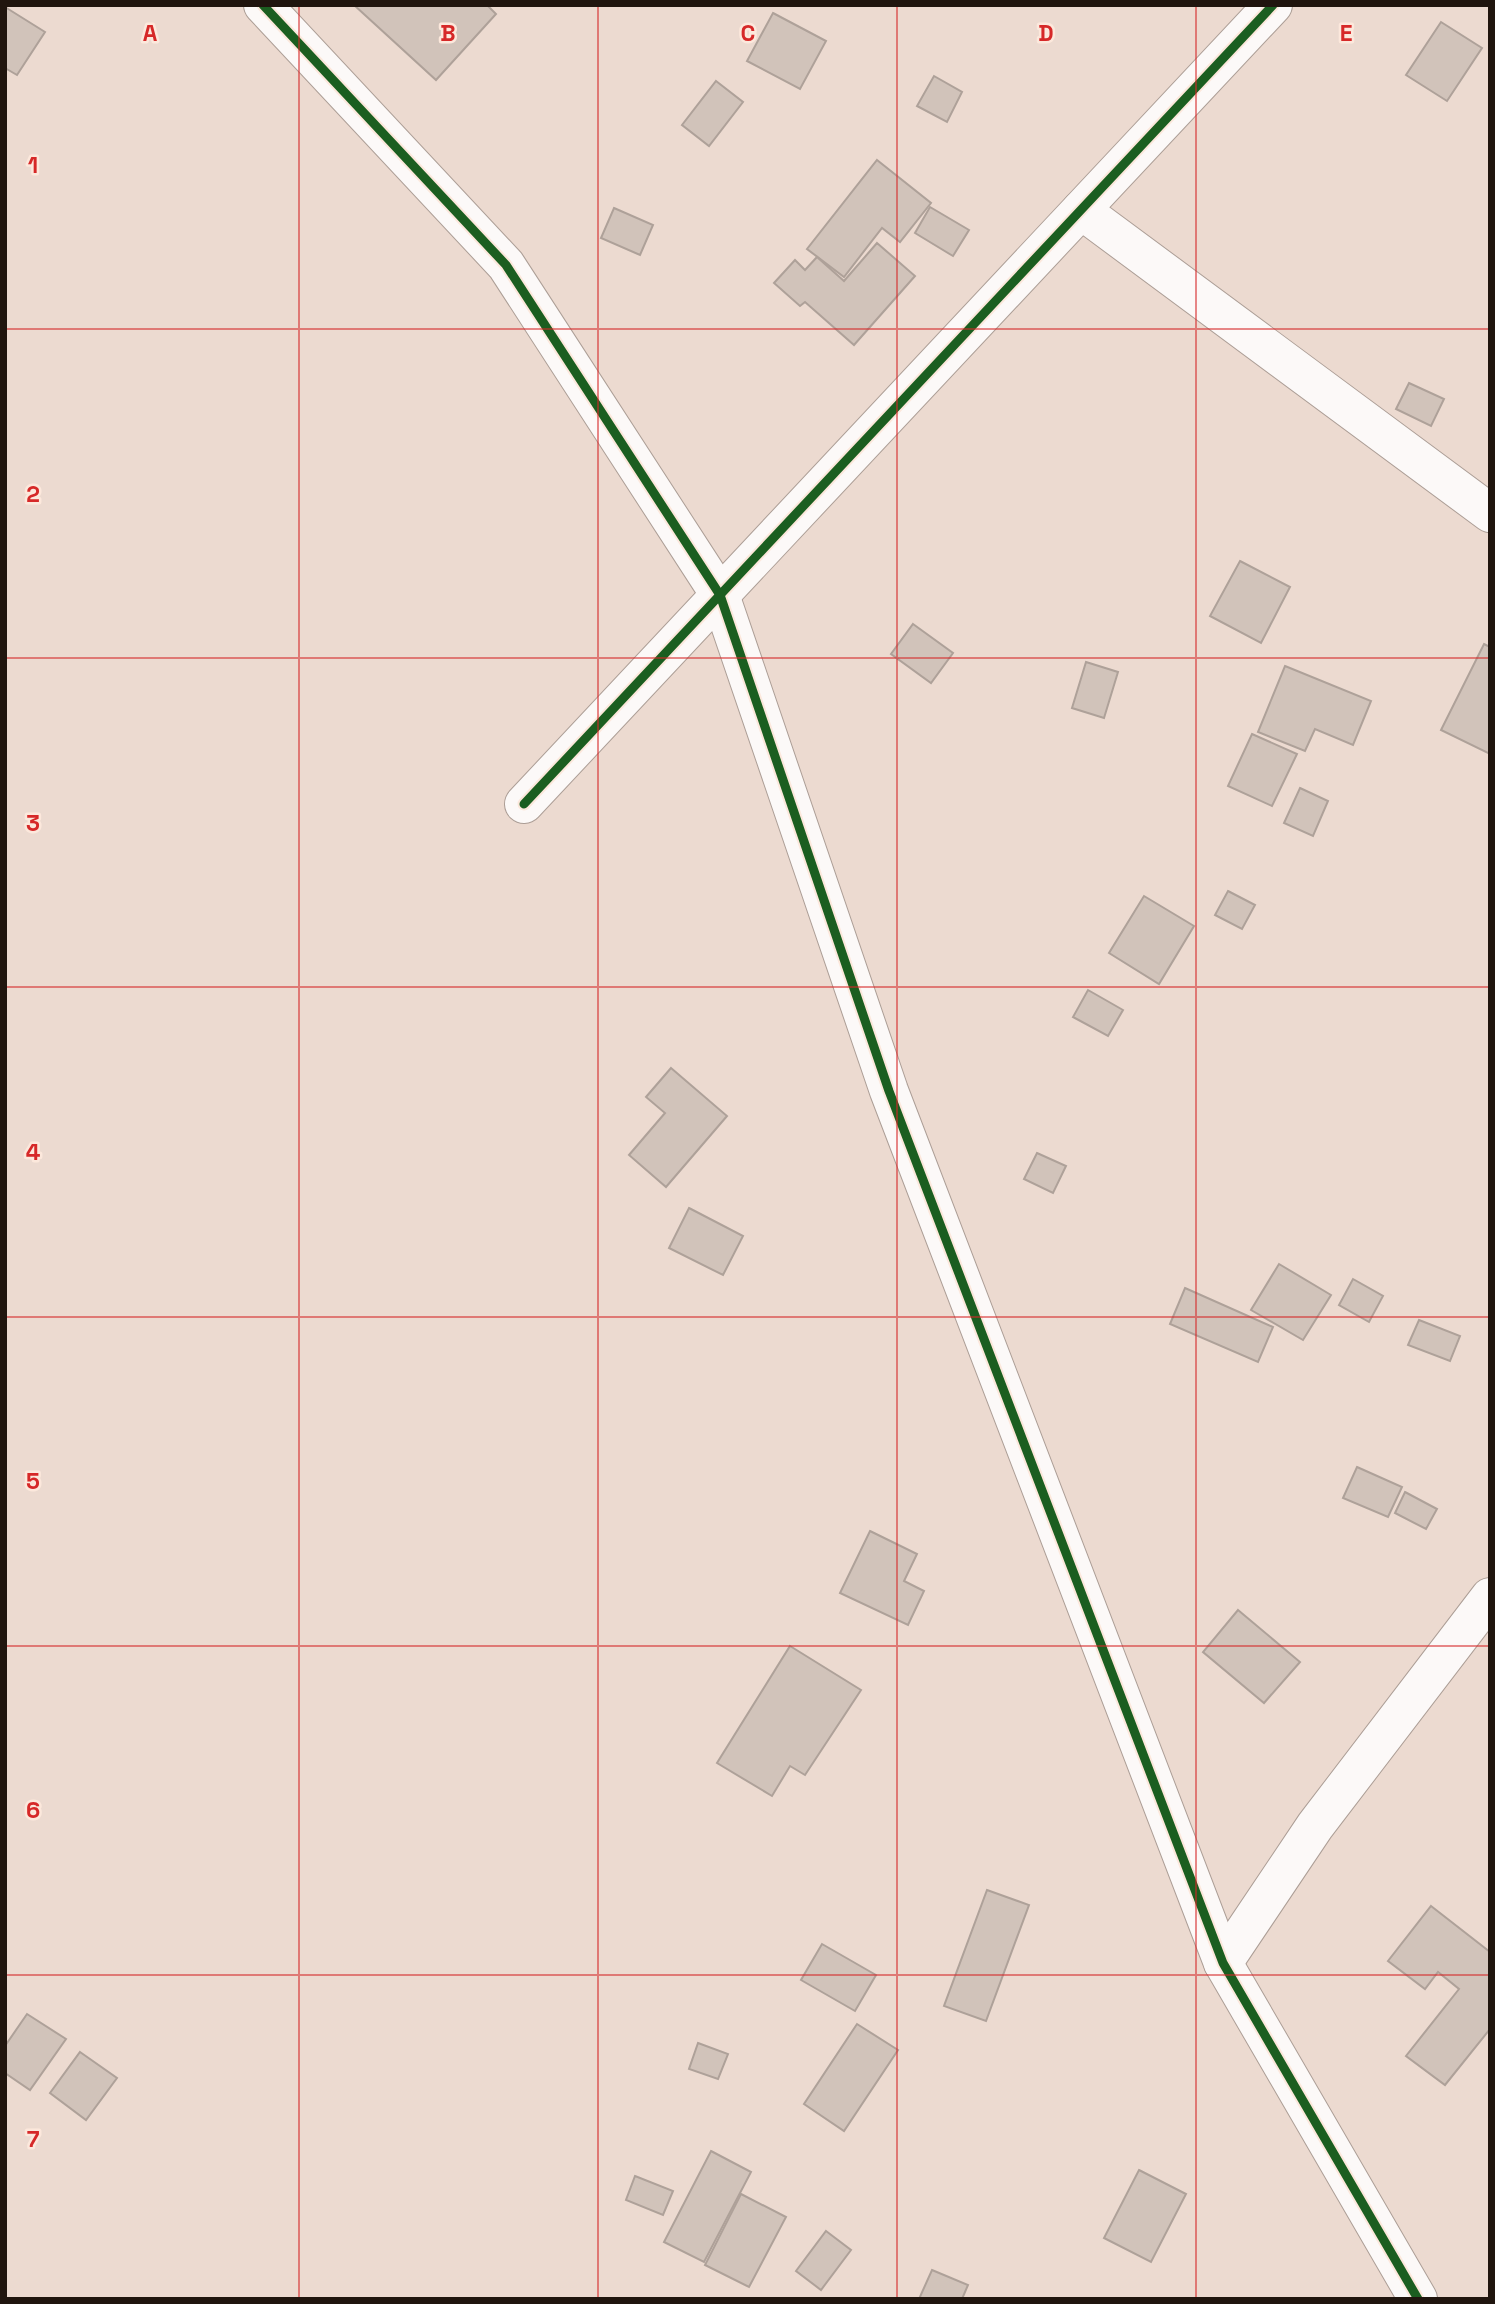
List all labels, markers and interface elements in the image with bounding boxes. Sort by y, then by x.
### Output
text: A [143,18,158,48]
text: B [440,18,456,48]
text: C [741,18,755,48]
text: D [1038,18,1054,48]
text: E [1340,18,1352,48]
text: 1 [28,150,38,180]
text: 2 [26,479,40,509]
text: 3 [26,808,40,838]
text: 4 [26,1137,41,1167]
text: 5 [26,1466,40,1496]
text: 6 [26,1795,40,1825]
text: 7 [27,2124,40,2154]

